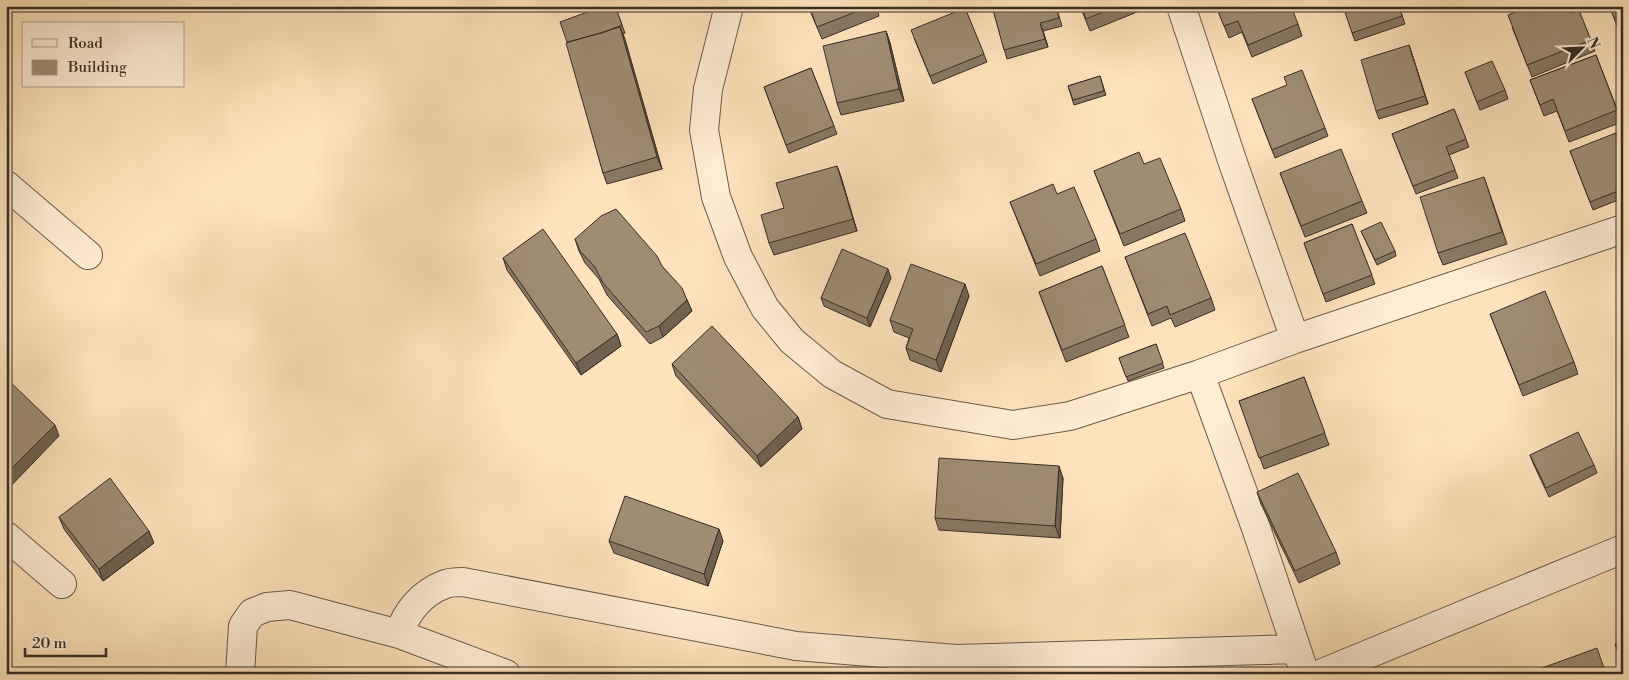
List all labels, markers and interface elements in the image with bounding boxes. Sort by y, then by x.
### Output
legend [22,22,185,88]
north arrow [1556,22,1606,72]
text: Road [68,34,103,53]
text: N [1582,34,1603,52]
text: Building [67,58,127,77]
scale bar [25,625,106,657]
text: 20 m [32,634,67,653]

